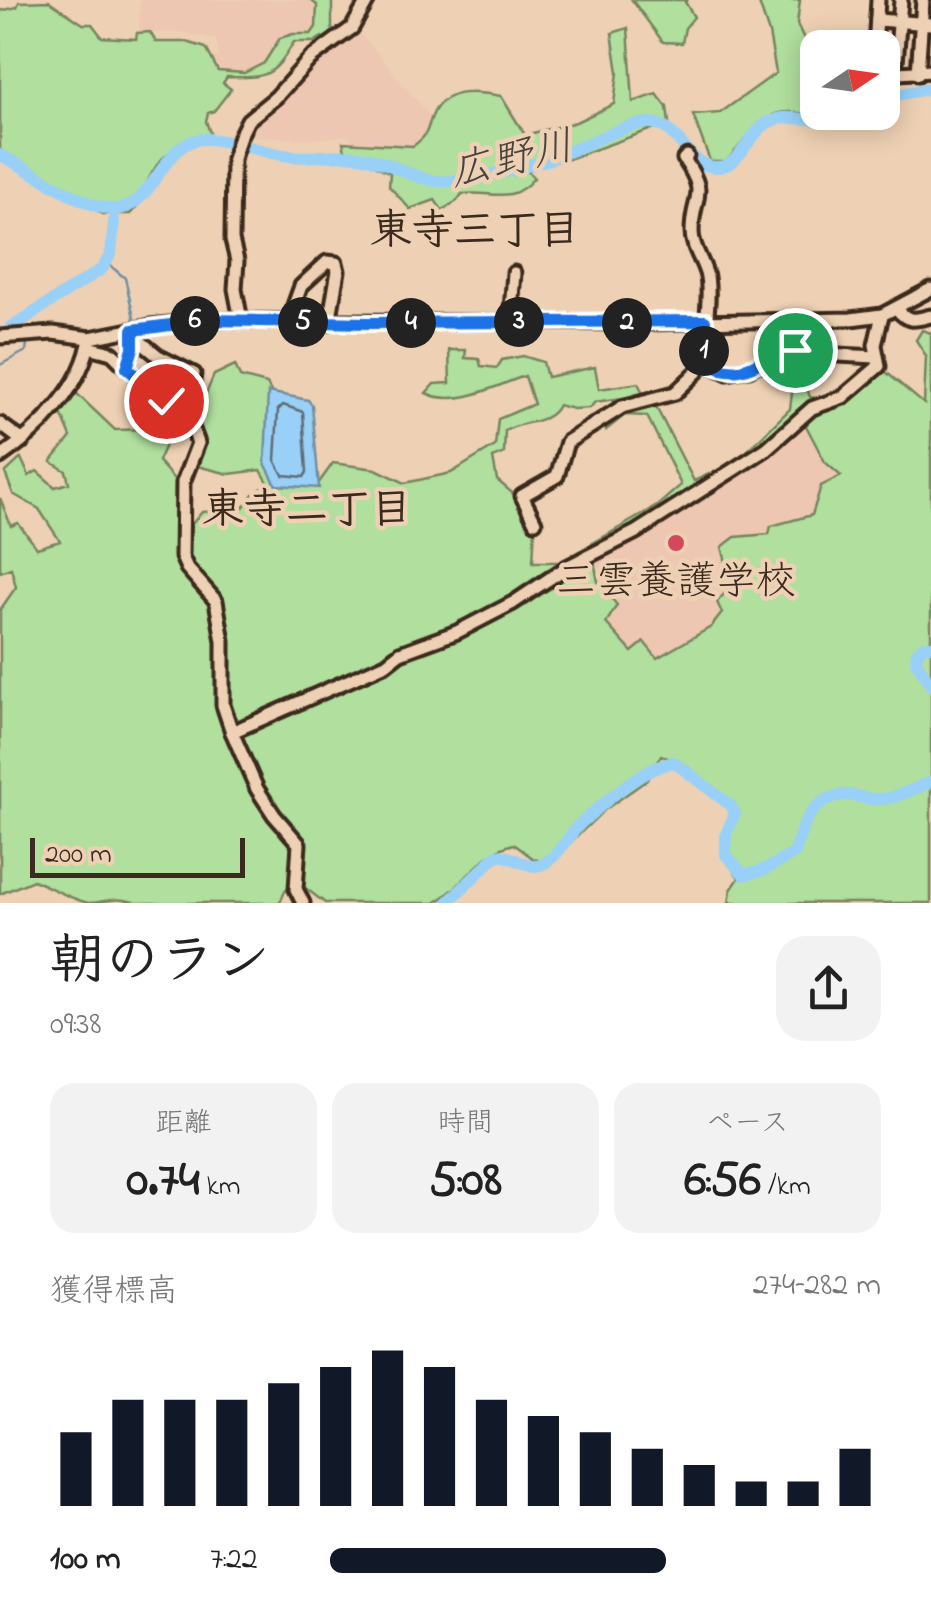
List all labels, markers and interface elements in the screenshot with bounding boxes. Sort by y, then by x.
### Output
north arrow [800,30,900,130]
map controls [800,30,900,130]
water label: 広野川 [444,117,580,205]
district label: 東寺三丁目 [370,202,580,263]
pin: 6 [170,296,220,346]
pin: 5 [278,297,328,347]
pin: 3 [494,297,544,347]
pin: 4 [386,298,436,348]
pin: 2 [602,298,652,348]
text: 6 [189,300,201,341]
text: 5 [295,301,311,342]
text: 3 [513,301,525,342]
text: 4 [405,302,417,343]
text: 2 [620,302,634,343]
pin [753,308,838,393]
icon: arrive [768,323,823,378]
pin: 1 [679,326,729,376]
text: 1 [700,330,708,371]
pin [124,359,209,444]
icon: check [139,374,194,429]
district label: 東寺二丁目 [202,481,412,542]
marker: 三雲養護学校 [665,532,687,554]
place label: 三雲養護学校 [556,554,796,613]
scale bar [30,833,245,878]
text: 200 m [45,835,112,876]
text: 朝のラン [50,924,270,1004]
button: share [776,936,881,1041]
text: 09:38 [50,1002,101,1049]
text: 距離 [155,1104,212,1145]
text: 時間 [437,1104,494,1145]
text: ペース [706,1104,789,1145]
text: 0.74 [127,1145,200,1218]
text: 5:08 [429,1145,502,1218]
text: 6:56 [684,1145,761,1218]
text: km [200,1167,241,1208]
text: /km [761,1167,811,1208]
text: 274–282 m [753,1263,881,1310]
text: 獲得標高 [50,1269,178,1316]
text: 100 m [50,1537,121,1584]
text: 7:22 [210,1537,258,1584]

